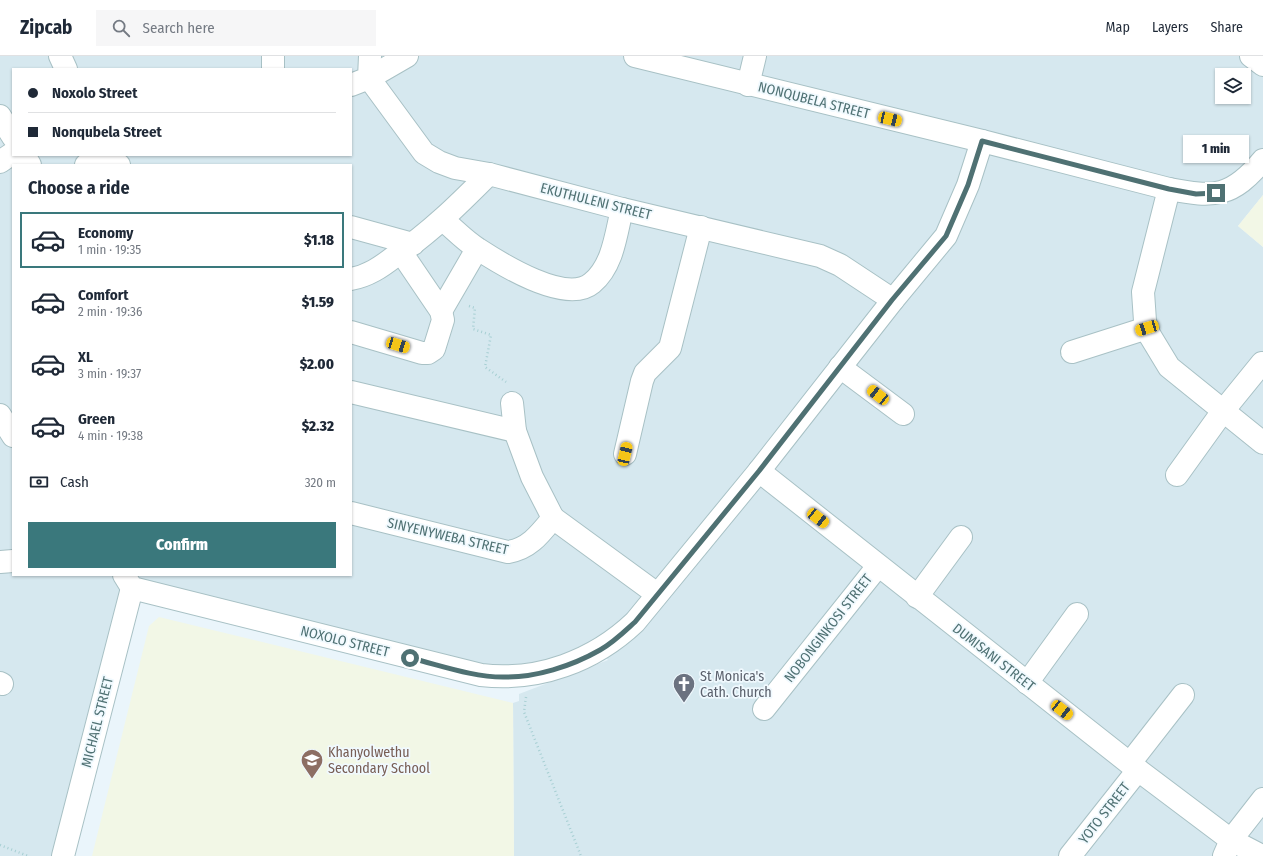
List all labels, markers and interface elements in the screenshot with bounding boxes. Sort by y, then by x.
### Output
search box [96,10,376,46]
text: Zipcab [20,16,72,39]
icon: search [110,17,132,39]
text: Search here [142,19,215,37]
text: Map [1106,19,1130,36]
text: Layers [1152,19,1188,36]
text: Share [1210,19,1243,36]
map controls [1215,68,1251,104]
button: layers [1215,68,1251,104]
street label: NONQUBELA STREET [756,78,872,123]
text: Noxolo Street [52,84,137,102]
car [877,110,903,128]
text: Nonqubela Street [52,123,162,141]
callout: 1 min [1183,135,1249,163]
text: 1 min [1202,141,1230,156]
text: Choose a ride [28,177,130,199]
street label: EKUTHULENI STREET [539,179,654,224]
route end [1207,184,1225,202]
icon: car [30,222,66,258]
text: Economy [78,224,133,242]
text: $1.18 [304,231,334,249]
text: 1 min · 19:35 [78,242,141,257]
icon: car [30,284,66,320]
text: Comfort [78,286,129,304]
text: $1.59 [302,293,334,311]
text: 2 min · 19:36 [78,304,142,319]
car [1134,319,1160,337]
car [385,336,411,354]
icon: car [30,346,66,382]
text: XL [78,348,93,366]
text: $2.00 [300,355,334,373]
text: 3 min · 19:37 [78,366,141,381]
car [865,383,891,407]
icon: car [30,408,66,444]
text: Green [78,410,115,428]
text: $2.32 [302,417,334,435]
text: 4 min · 19:38 [78,428,143,443]
car [616,441,634,467]
icon: cash [28,471,50,493]
text: Cash [60,473,89,491]
text: 320 m [305,475,336,490]
car [805,506,831,530]
street label: SINYENYWEBA STREET [386,514,511,559]
button: Confirm [28,522,336,568]
street label: NOBONGINKOSI STREET [781,570,876,686]
street label: DUMISANI STREET [949,620,1039,695]
street label: NOXOLO STREET [299,622,391,661]
route start [401,649,419,667]
place label: St Monica's Cath. Church [700,668,772,701]
church icon: St Monica's Cath. Church [671,671,697,704]
street label: MICHAEL STREET [78,674,117,769]
car [1049,698,1075,722]
place label: Khanyolwethu Secondary School [328,744,430,777]
school or university icon: Khanyolwethu Secondary School [299,747,325,780]
street label: YOTO STREET [1075,779,1134,847]

